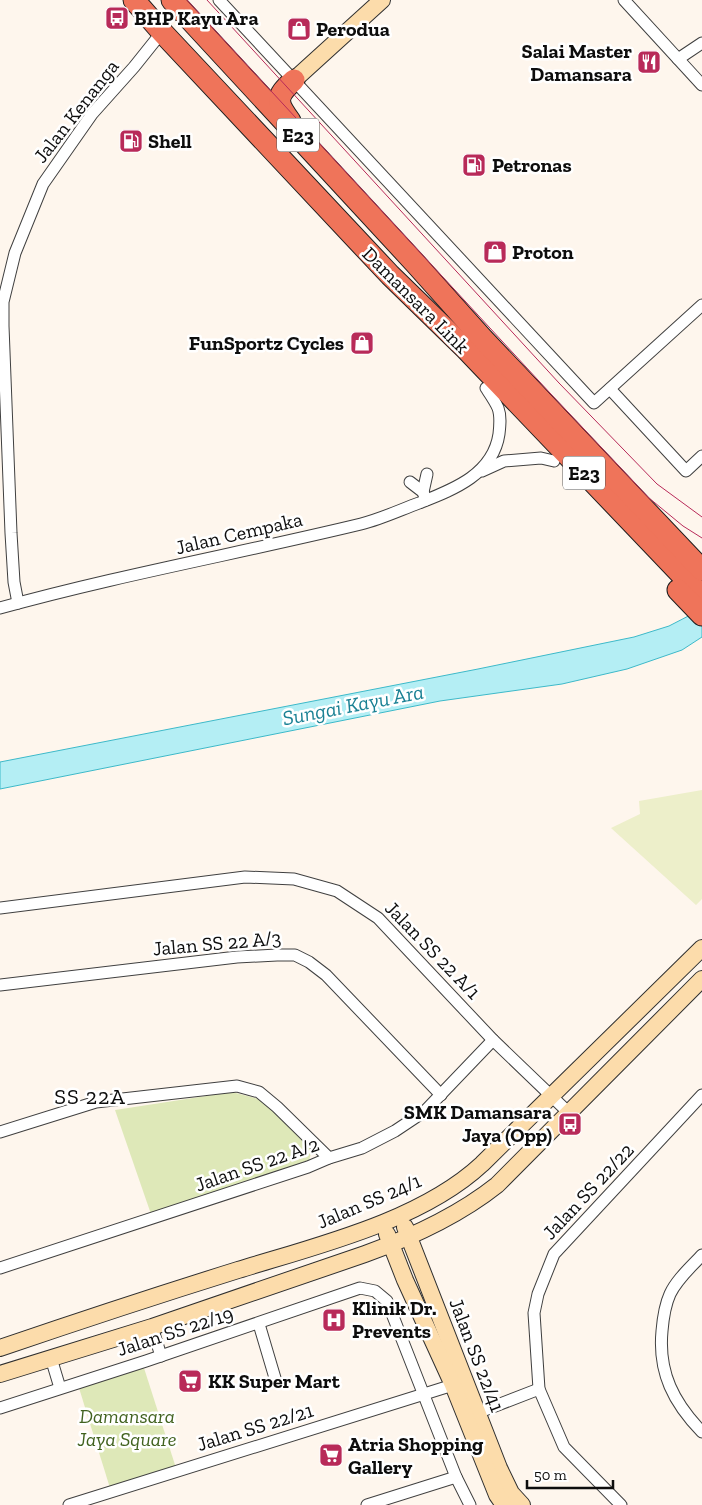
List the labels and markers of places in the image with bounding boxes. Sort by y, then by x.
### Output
bus stop icon: BHP Kayu Ara [104,5,130,31]
place label: BHP Kayu Ara [134,6,259,30]
shop icon: Perodua [286,16,312,42]
place label: Perodua [316,17,390,41]
place label: Salai Master Damansara [522,39,632,86]
restaurant icon: Salai Master Damansara [636,49,662,75]
fuel station icon: Shell [118,128,144,154]
place label: Shell [148,129,192,153]
fuel station icon: Petronas [461,152,487,178]
place label: Petronas [492,153,572,177]
shop icon: Proton [482,239,508,265]
place label: Proton [512,240,574,264]
shop icon: FunSportz Cycles [349,330,375,356]
place label: FunSportz Cycles [189,331,344,355]
place label: SMK Damansara Jaya (Opp) [404,1100,552,1147]
bus stop icon: SMK Damansara Jaya (Opp) [557,1111,583,1137]
place label: Klinik Dr. Prevents [352,1296,437,1343]
hospital icon: Klinik Dr. Prevents [321,1307,347,1333]
supermarket icon: KK Super Mart [177,1368,203,1394]
place label: KK Super Mart [208,1369,341,1393]
place label: Atria Shopping Gallery [348,1432,484,1479]
supermarket icon: Atria Shopping Gallery [318,1442,344,1468]

